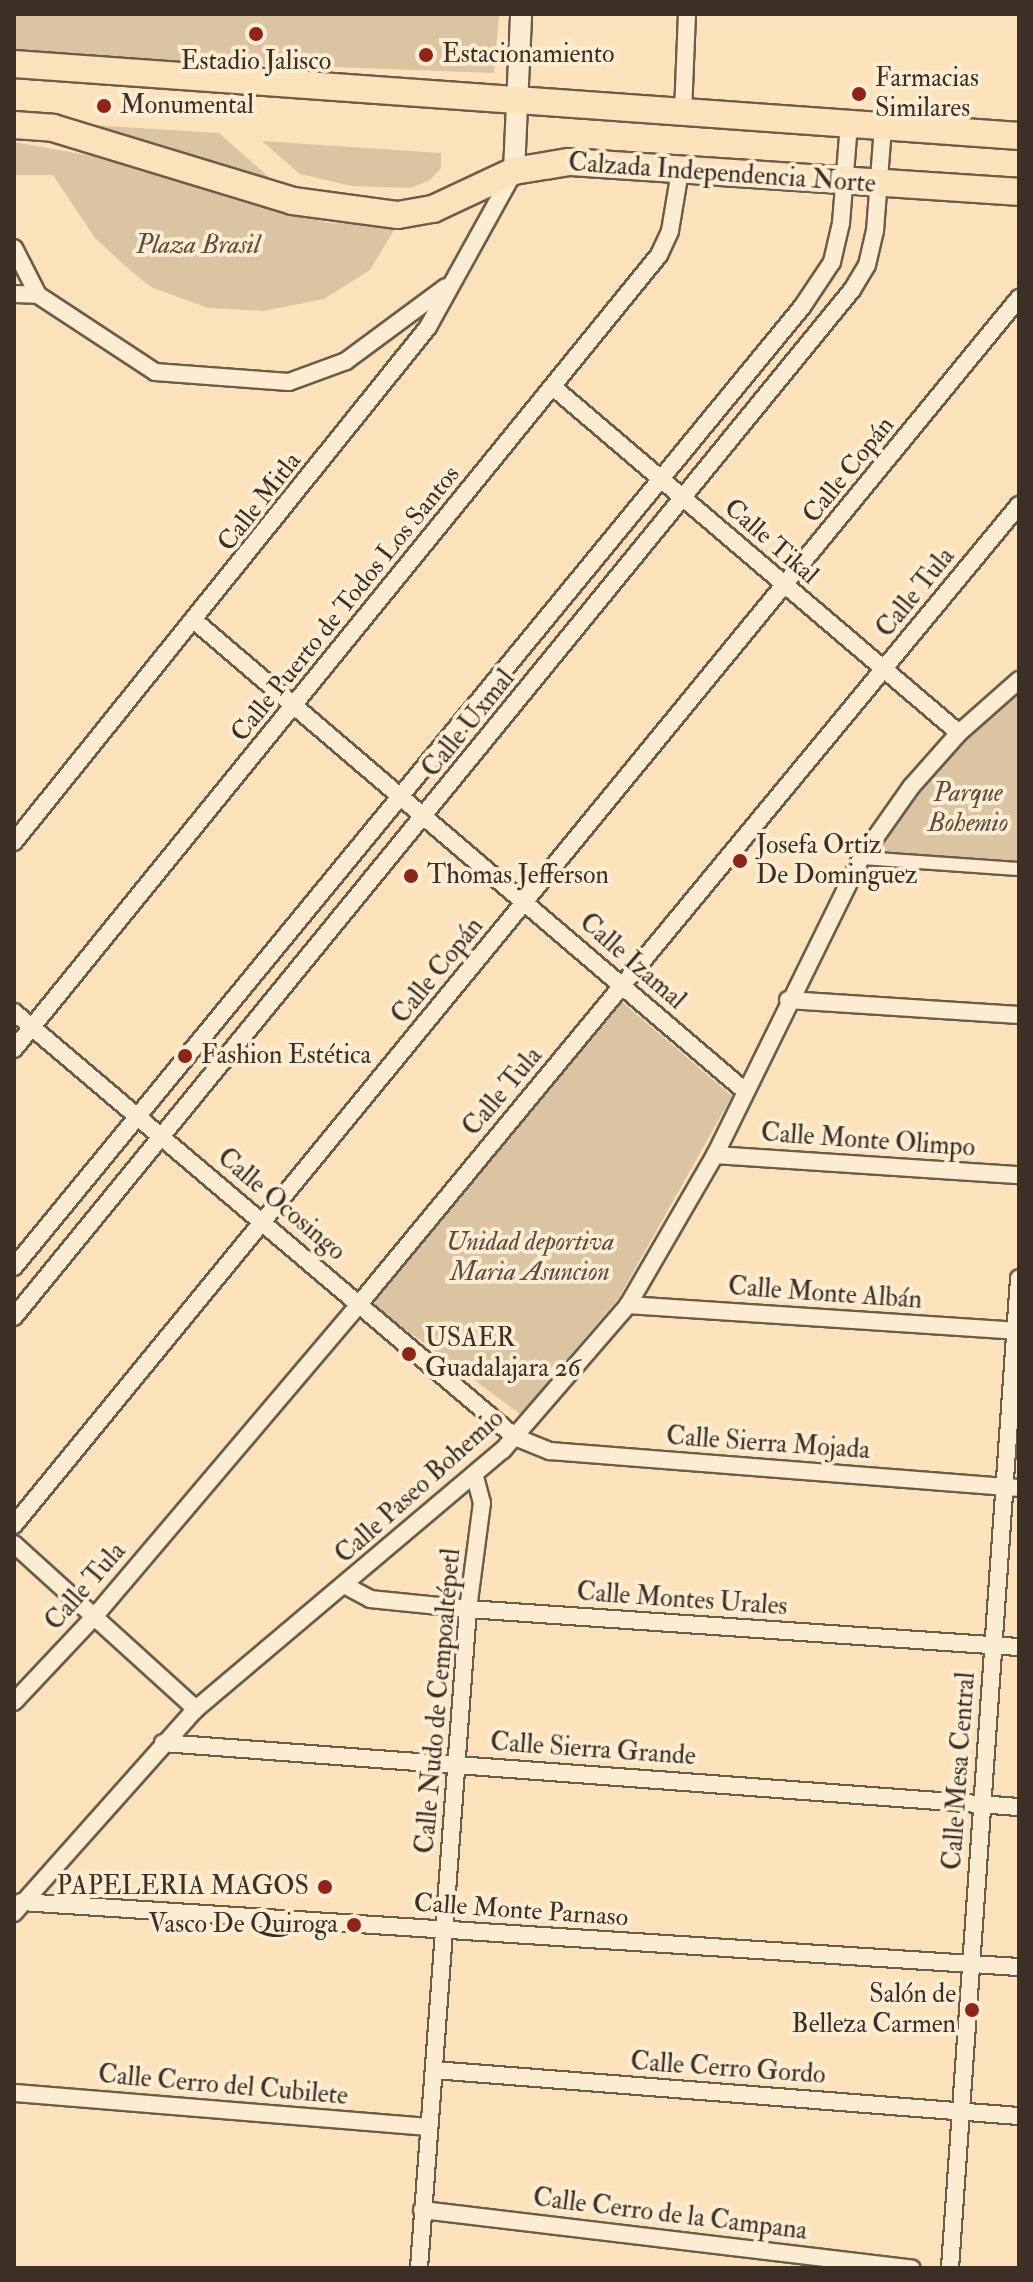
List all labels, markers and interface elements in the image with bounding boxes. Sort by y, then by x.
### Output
marker: Estadio Jalisco [247,25,265,43]
place label: Estacionamiento [442,39,615,71]
place label: Estadio Jalisco [181,46,331,78]
marker: Estacionamiento [417,46,435,64]
place label: Farmacias Similares [875,63,979,124]
marker: Farmacias Similares [850,85,868,103]
place label: Monumental [120,90,254,122]
marker: Monumental [95,97,113,115]
street label: Calzada Independencia Norte [567,148,877,200]
park label: Plaza Brasil [136,230,260,262]
street label: Calle Copán [797,410,901,530]
street label: Calle Mitla [212,446,308,558]
street label: Calle Puerto de Todos Los Santos [225,460,467,748]
street label: Calle Tikal [718,493,824,591]
street label: Calle Tula [870,542,962,644]
street label: Calle Uxmal [416,664,522,784]
park label: Parque Bohemio [928,778,1008,840]
place label: Josefa Ortiz De Dominguez [756,830,918,892]
marker: Josefa Ortiz De Dominguez [731,852,749,870]
place label: Thomas Jefferson [427,860,609,892]
marker: Thomas Jefferson [402,867,420,885]
street label: Calle Izamal [573,907,691,1017]
street label: Calle Copán [386,911,490,1031]
place label: Fashion Estética [201,1040,371,1072]
street label: Calle Tula [457,1041,549,1143]
marker: Fashion Estética [176,1047,194,1065]
street label: Calle Monte Olimpo [760,1118,976,1164]
street label: Calle Ocosingo [211,1142,351,1268]
park label: Unidad deportiva Maria Asuncion [446,1227,614,1288]
street label: Calle Monte Albán [727,1272,923,1316]
place label: USAER Guadalajara 26 [425,1323,581,1384]
marker: USAER Guadalajara 26 [400,1345,418,1363]
street label: Calle Paseo Bohemio [329,1403,511,1571]
street label: Calle Sierra Mojada [665,1421,871,1467]
street label: Calle Tula [39,1537,133,1637]
street label: Calle Nudo de Cempoaltépetl [410,1547,468,1855]
street label: Calle Montes Urales [576,1577,788,1623]
street label: Calle Mesa Central [938,1671,982,1871]
street label: Calle Sierra Grande [489,1727,697,1773]
place label: PAPELERIA MAGOS [57,1871,309,1903]
marker: PAPELERIA MAGOS [316,1878,334,1896]
street label: Calle Monte Parnaso [413,1888,629,1934]
place label: Vasco De Quiroga [148,1909,338,1941]
marker: Vasco De Quiroga [345,1916,363,1934]
place label: Salón de Belleza Carmen [792,1979,956,2040]
marker: Salón de Belleza Carmen [963,2001,981,2019]
street label: Calle Cerro Gordo [629,2047,827,2091]
street label: Calle Cerro del Cubilete [97,2060,349,2112]
street label: Calle Cerro de la Campana [531,2183,809,2247]

